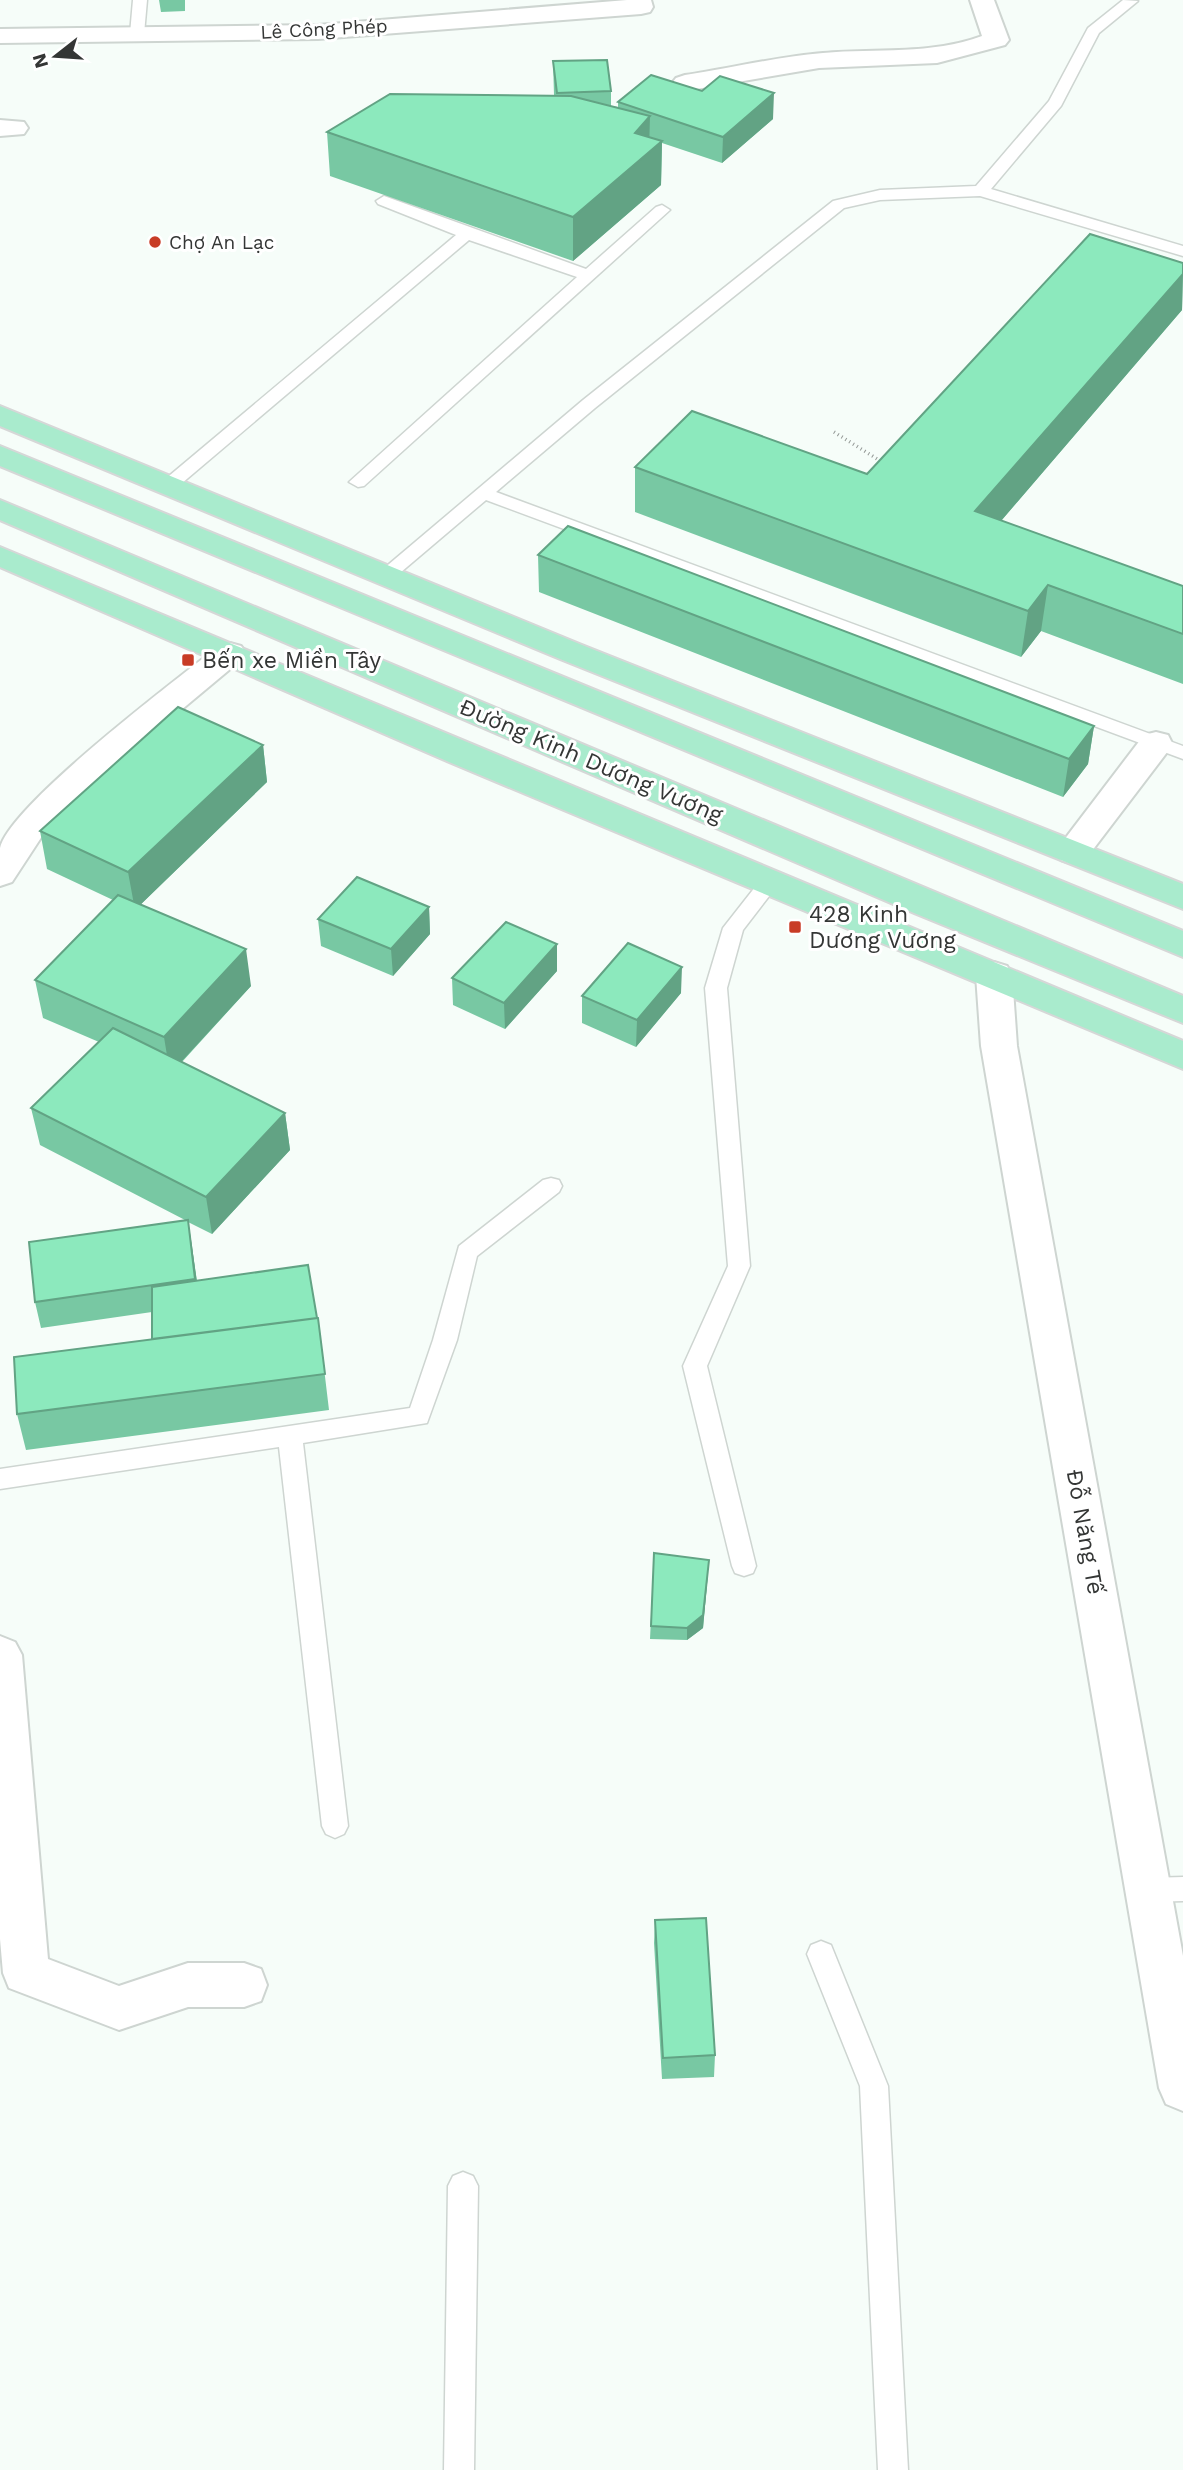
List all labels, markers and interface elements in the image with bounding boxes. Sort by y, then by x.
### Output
street label: Lê Công Phép [260,14,388,44]
north arrow [21,21,91,91]
text: N [27,51,53,71]
place label: Chợ An Lạc [169,231,274,254]
marker: Chợ An Lạc [147,234,163,250]
place label: Bến xe Miền Tây [202,647,381,674]
marker: Bến xe Miền Tây [180,652,196,668]
street label: Đường Kinh Dương Vương [455,693,727,829]
place label: 428 Kinh Dương Vương [809,901,956,954]
marker: 428 Kinh Dương Vương [787,919,803,935]
street label: Đỗ Năng Tế [1061,1467,1110,1597]

